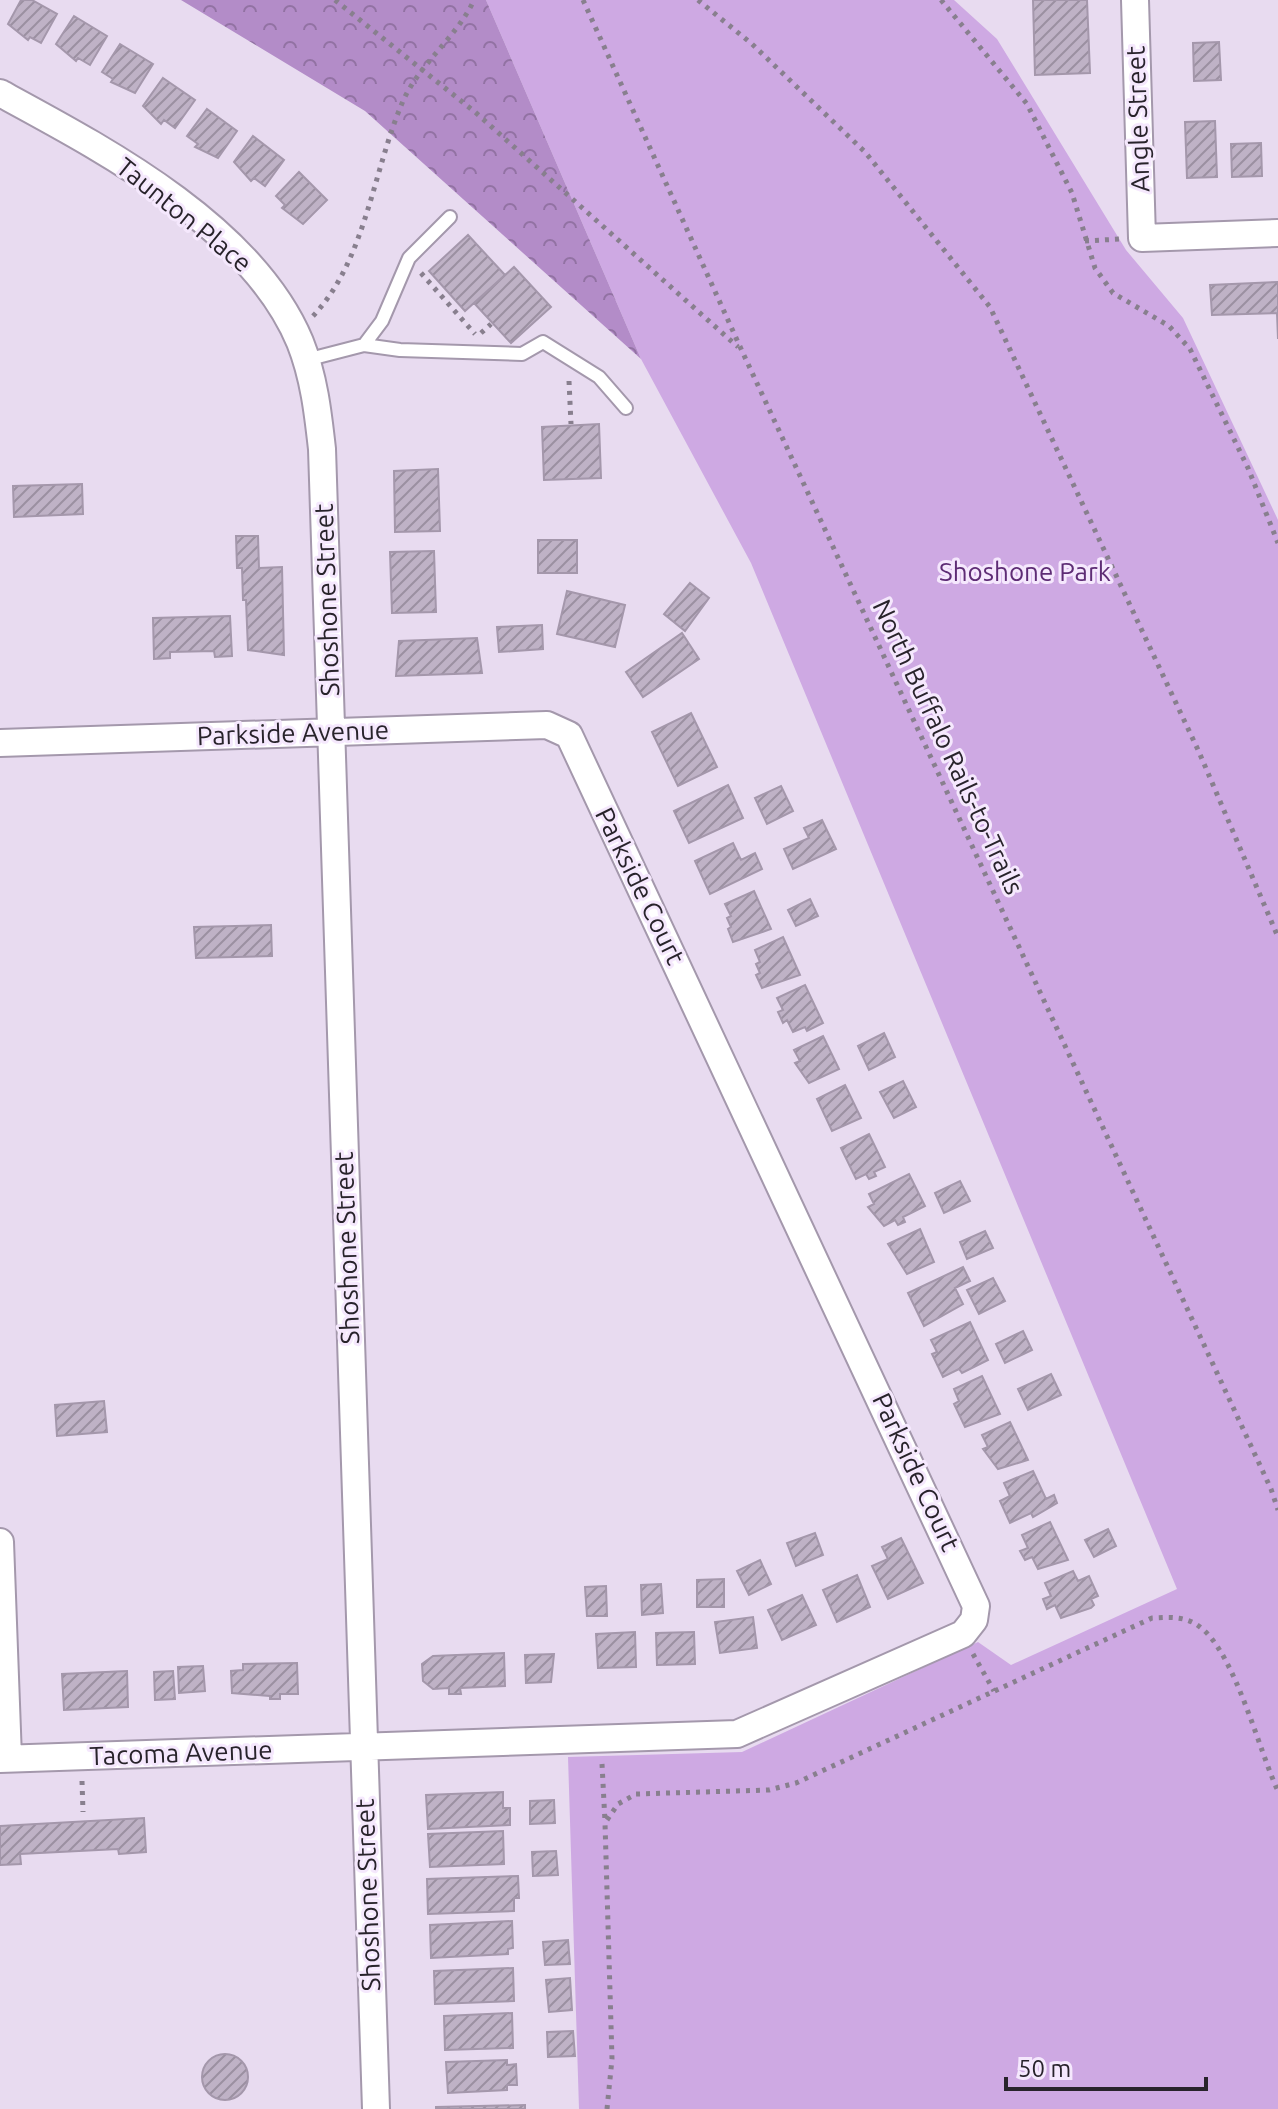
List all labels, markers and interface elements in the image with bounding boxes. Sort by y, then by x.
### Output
street label: Angle Street [1120,45,1155,193]
street label: Taunton Place [111,151,257,278]
street label: Shoshone Street [309,503,344,697]
park label: Shoshone Park [939,557,1111,586]
street label: North Buffalo Rails-to-Trails [867,595,1030,899]
street label: Parkside Avenue [196,715,390,750]
street label: Parkside Court [590,803,691,969]
street label: Shoshone Street [329,1151,364,1345]
street label: Parkside Court [867,1388,966,1555]
street label: Tacoma Avenue [89,1735,273,1770]
street label: Shoshone Street [350,1798,385,1992]
scale bar [1006,2041,1206,2091]
text: 50 m [1018,2055,1071,2082]

